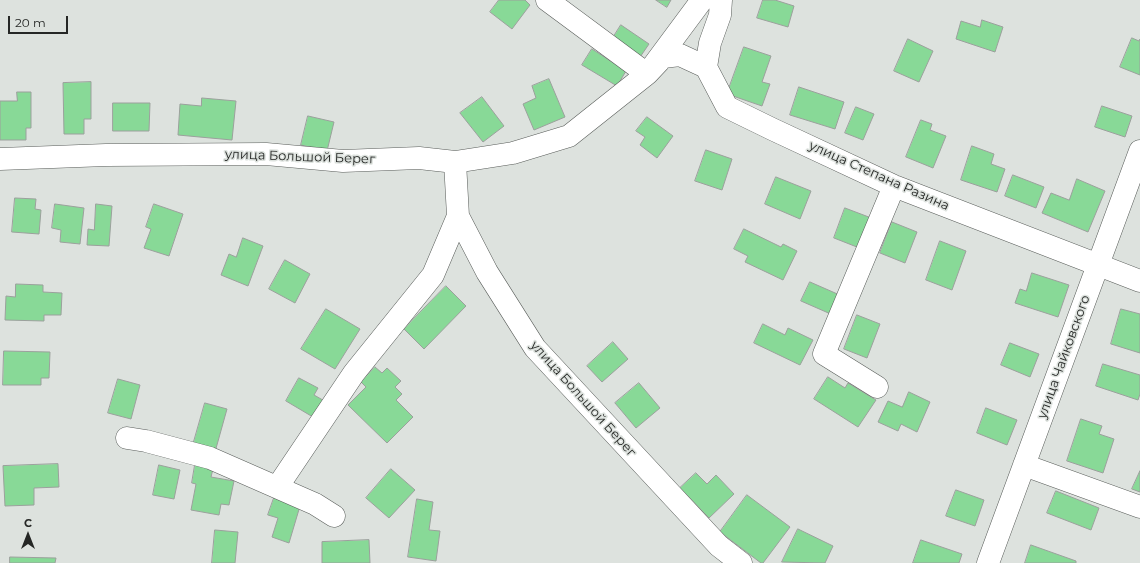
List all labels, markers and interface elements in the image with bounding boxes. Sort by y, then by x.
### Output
scale bar [10,8,70,34]
text: 20 m [15,15,46,30]
street label: улица Степана Разина [806,138,952,214]
street label: улица Большой Берег [225,147,375,167]
street label: улица Чайковского [1034,293,1094,421]
street label: улица Большой Берег [527,338,639,460]
north arrow [8,515,48,555]
text: С [24,516,32,530]

